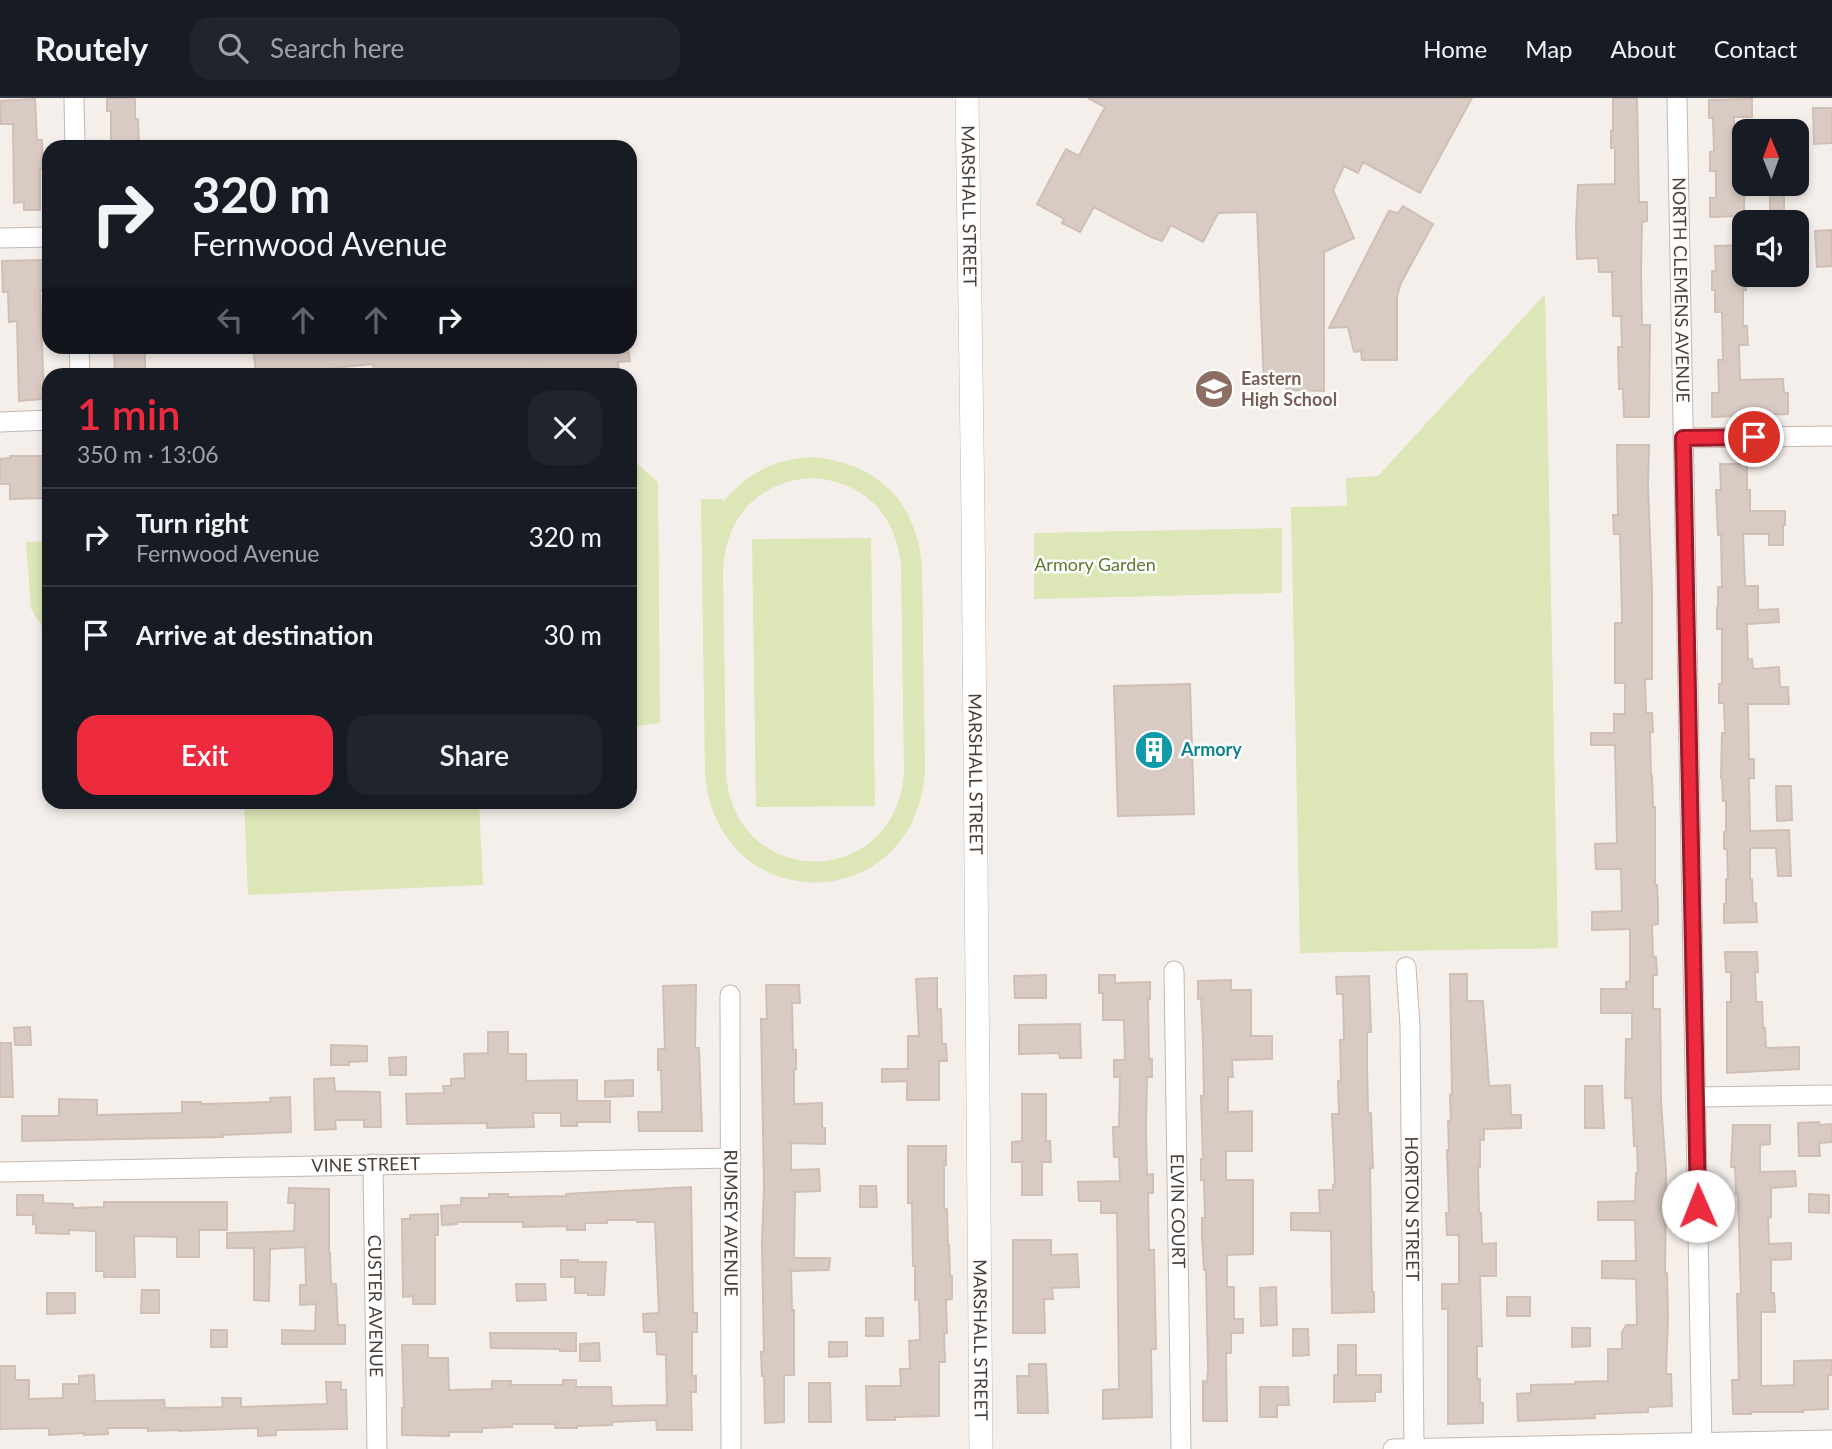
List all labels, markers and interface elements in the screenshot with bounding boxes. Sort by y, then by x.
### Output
search box [190,17,680,80]
text: Routely [35,28,148,68]
icon: search [214,29,252,67]
text: Search here [270,32,404,64]
text: Home [1423,34,1487,63]
text: Map [1525,34,1573,63]
text: About [1611,34,1676,63]
text: Contact [1714,34,1797,63]
north arrow [1732,119,1810,196]
map controls [1732,119,1809,287]
street label: MARSHALL STREET [957,125,982,287]
text: 320 m [192,165,330,223]
icon: right [77,168,168,259]
street label: NORTH CLEMENS AVENUE [1668,177,1695,403]
button: sound [1732,210,1809,287]
text: Fernwood Avenue [192,224,447,263]
icon: left [211,301,249,339]
icon: ahead [284,301,322,339]
icon: ahead [357,301,395,339]
icon: right [430,301,468,339]
place label: Eastern High School [1241,367,1337,410]
school or university icon: Eastern High School [1193,368,1235,410]
text: 1 min [77,389,181,439]
button: close [528,391,602,465]
pin [1724,407,1784,467]
icon: arrive [1735,418,1773,456]
text: 350 m · 13:06 [77,440,219,468]
text: Turn right [136,507,249,539]
icon: right [77,518,115,556]
text: 320 m [529,521,602,553]
text: Fernwood Avenue [136,539,319,567]
park label: Armory Garden [1034,553,1156,575]
icon: arrive [77,616,115,654]
text: Arrive at destination [136,619,373,651]
text: 30 m [544,619,602,651]
street label: MARSHALL STREET [965,693,988,855]
button: Exit [77,715,333,795]
button: Share [347,715,602,795]
building icon: Armory [1133,729,1175,771]
place label: Armory [1180,738,1242,760]
street label: HORTON STREET [1401,1136,1424,1282]
street label: RUMSEY AVENUE [720,1149,743,1297]
street label: VINE STREET [311,1152,421,1176]
street label: ELVIN COURT [1167,1153,1190,1269]
position arrow [1661,1169,1735,1243]
street label: CUSTER AVENUE [364,1235,388,1377]
street label: MARSHALL STREET [969,1259,993,1421]

